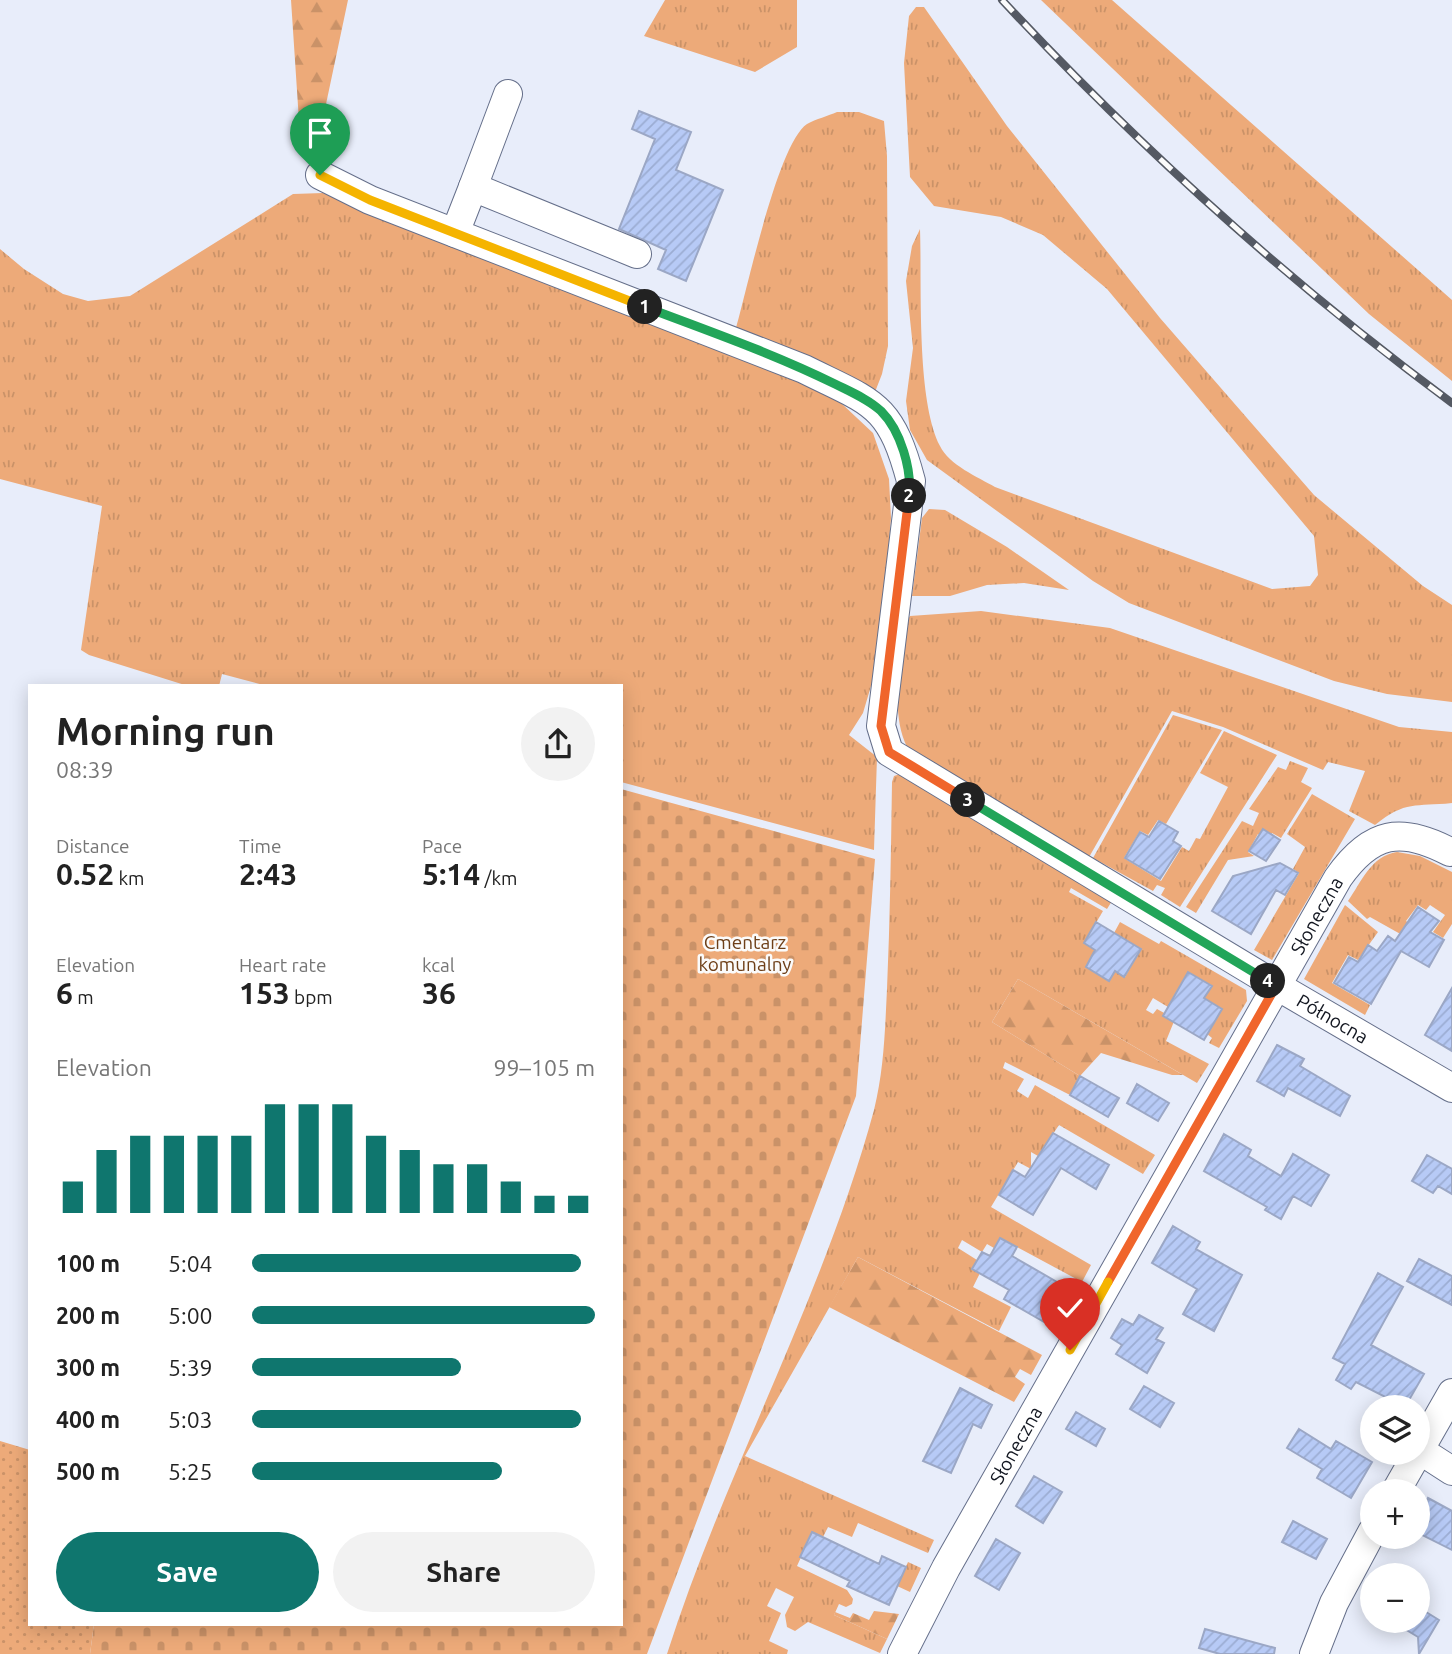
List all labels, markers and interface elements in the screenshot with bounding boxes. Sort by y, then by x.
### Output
pin [290,103,350,175]
icon: arrive [301,114,339,152]
pin: 1 [628,290,662,324]
text: 1 [639,295,650,317]
pin: 2 [892,478,926,514]
text: 2 [903,484,914,506]
button: share [521,707,595,781]
text: Morning run [56,710,275,752]
text: 08:39 [56,757,114,782]
pin: 3 [950,782,986,818]
text: 3 [962,788,973,810]
text: Distance [56,835,130,857]
text: Time [239,835,281,857]
text: Pace [422,835,462,857]
text: 0.52 [56,857,114,891]
text: 2:43 [239,857,297,891]
text: 5:14 [422,857,480,891]
text: km [114,867,144,889]
text: /km [480,867,518,889]
street label: Słoneczna [1286,873,1347,958]
park label: Cmentarz komunalny [698,931,792,975]
text: Elevation [56,954,135,976]
text: Heart rate [239,954,326,976]
text: kcal [422,954,455,976]
pin: 4 [1250,964,1286,998]
text: 4 [1262,969,1273,991]
text: 6 [56,976,73,1010]
text: 153 [239,976,290,1010]
text: 36 [422,976,456,1010]
text: m [73,986,94,1008]
text: bpm [290,986,333,1008]
street label: Północna [1293,989,1372,1048]
text: Elevation [56,1055,152,1080]
text: 99–105 m [494,1055,595,1080]
text: 100 m [56,1251,120,1276]
text: 5:04 [168,1251,213,1276]
pin [1040,1278,1100,1350]
icon: check [1051,1289,1089,1327]
text: 200 m [56,1303,120,1328]
text: 5:00 [168,1303,213,1328]
text: 300 m [56,1355,120,1380]
text: 5:39 [168,1355,213,1380]
map controls [1360,1395,1430,1633]
button: layers [1360,1395,1430,1465]
street label: Słoneczna [985,1402,1047,1488]
text: 400 m [56,1407,120,1432]
text: 5:03 [168,1407,213,1432]
text: 500 m [56,1459,120,1484]
text: 5:25 [168,1459,213,1484]
button: + [1360,1479,1430,1549]
button: Save [56,1532,319,1612]
button: Share [333,1532,595,1612]
button: − [1360,1563,1430,1633]

